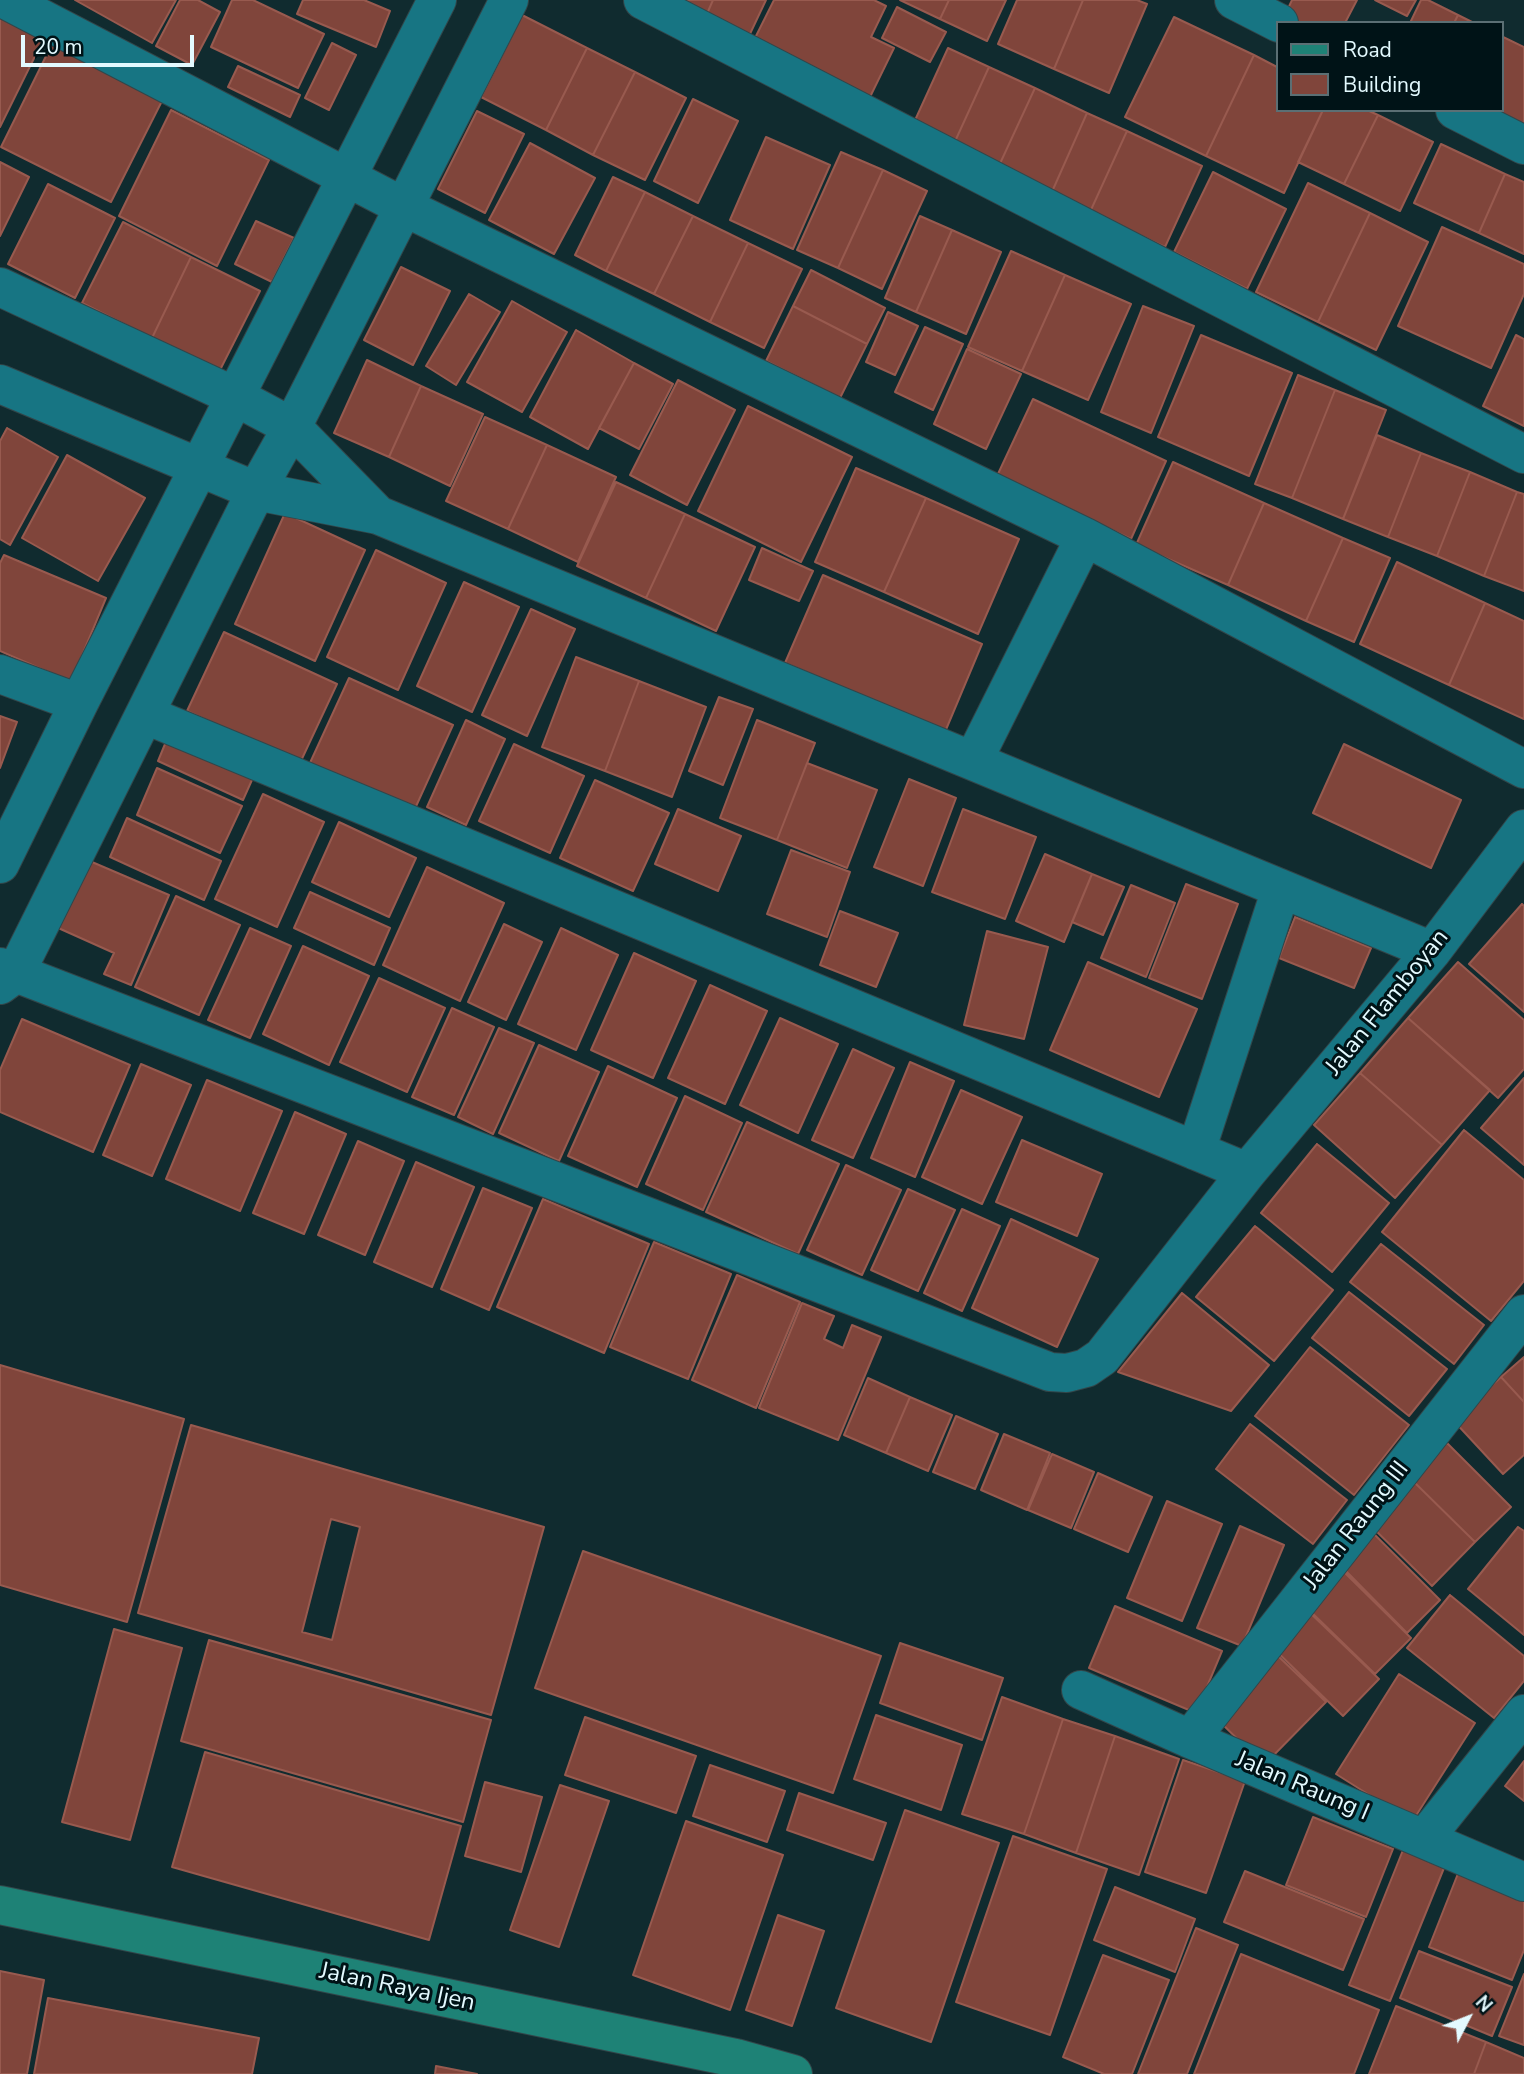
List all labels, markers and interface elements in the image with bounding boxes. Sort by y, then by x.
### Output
scale bar [24,21,198,65]
legend [1276,21,1503,112]
text: 20 m [34,33,83,61]
text: Road [1343,36,1392,64]
text: Building [1343,71,1421,99]
street label: Jalan Flamboyan [1320,924,1456,1082]
street label: Jalan Raung III [1298,1456,1416,1596]
street label: Jalan Raung I [1231,1746,1373,1828]
street label: Jalan Raya Ijen [317,1957,477,2019]
north arrow [1433,1983,1503,2053]
text: N [1469,1990,1498,2018]

